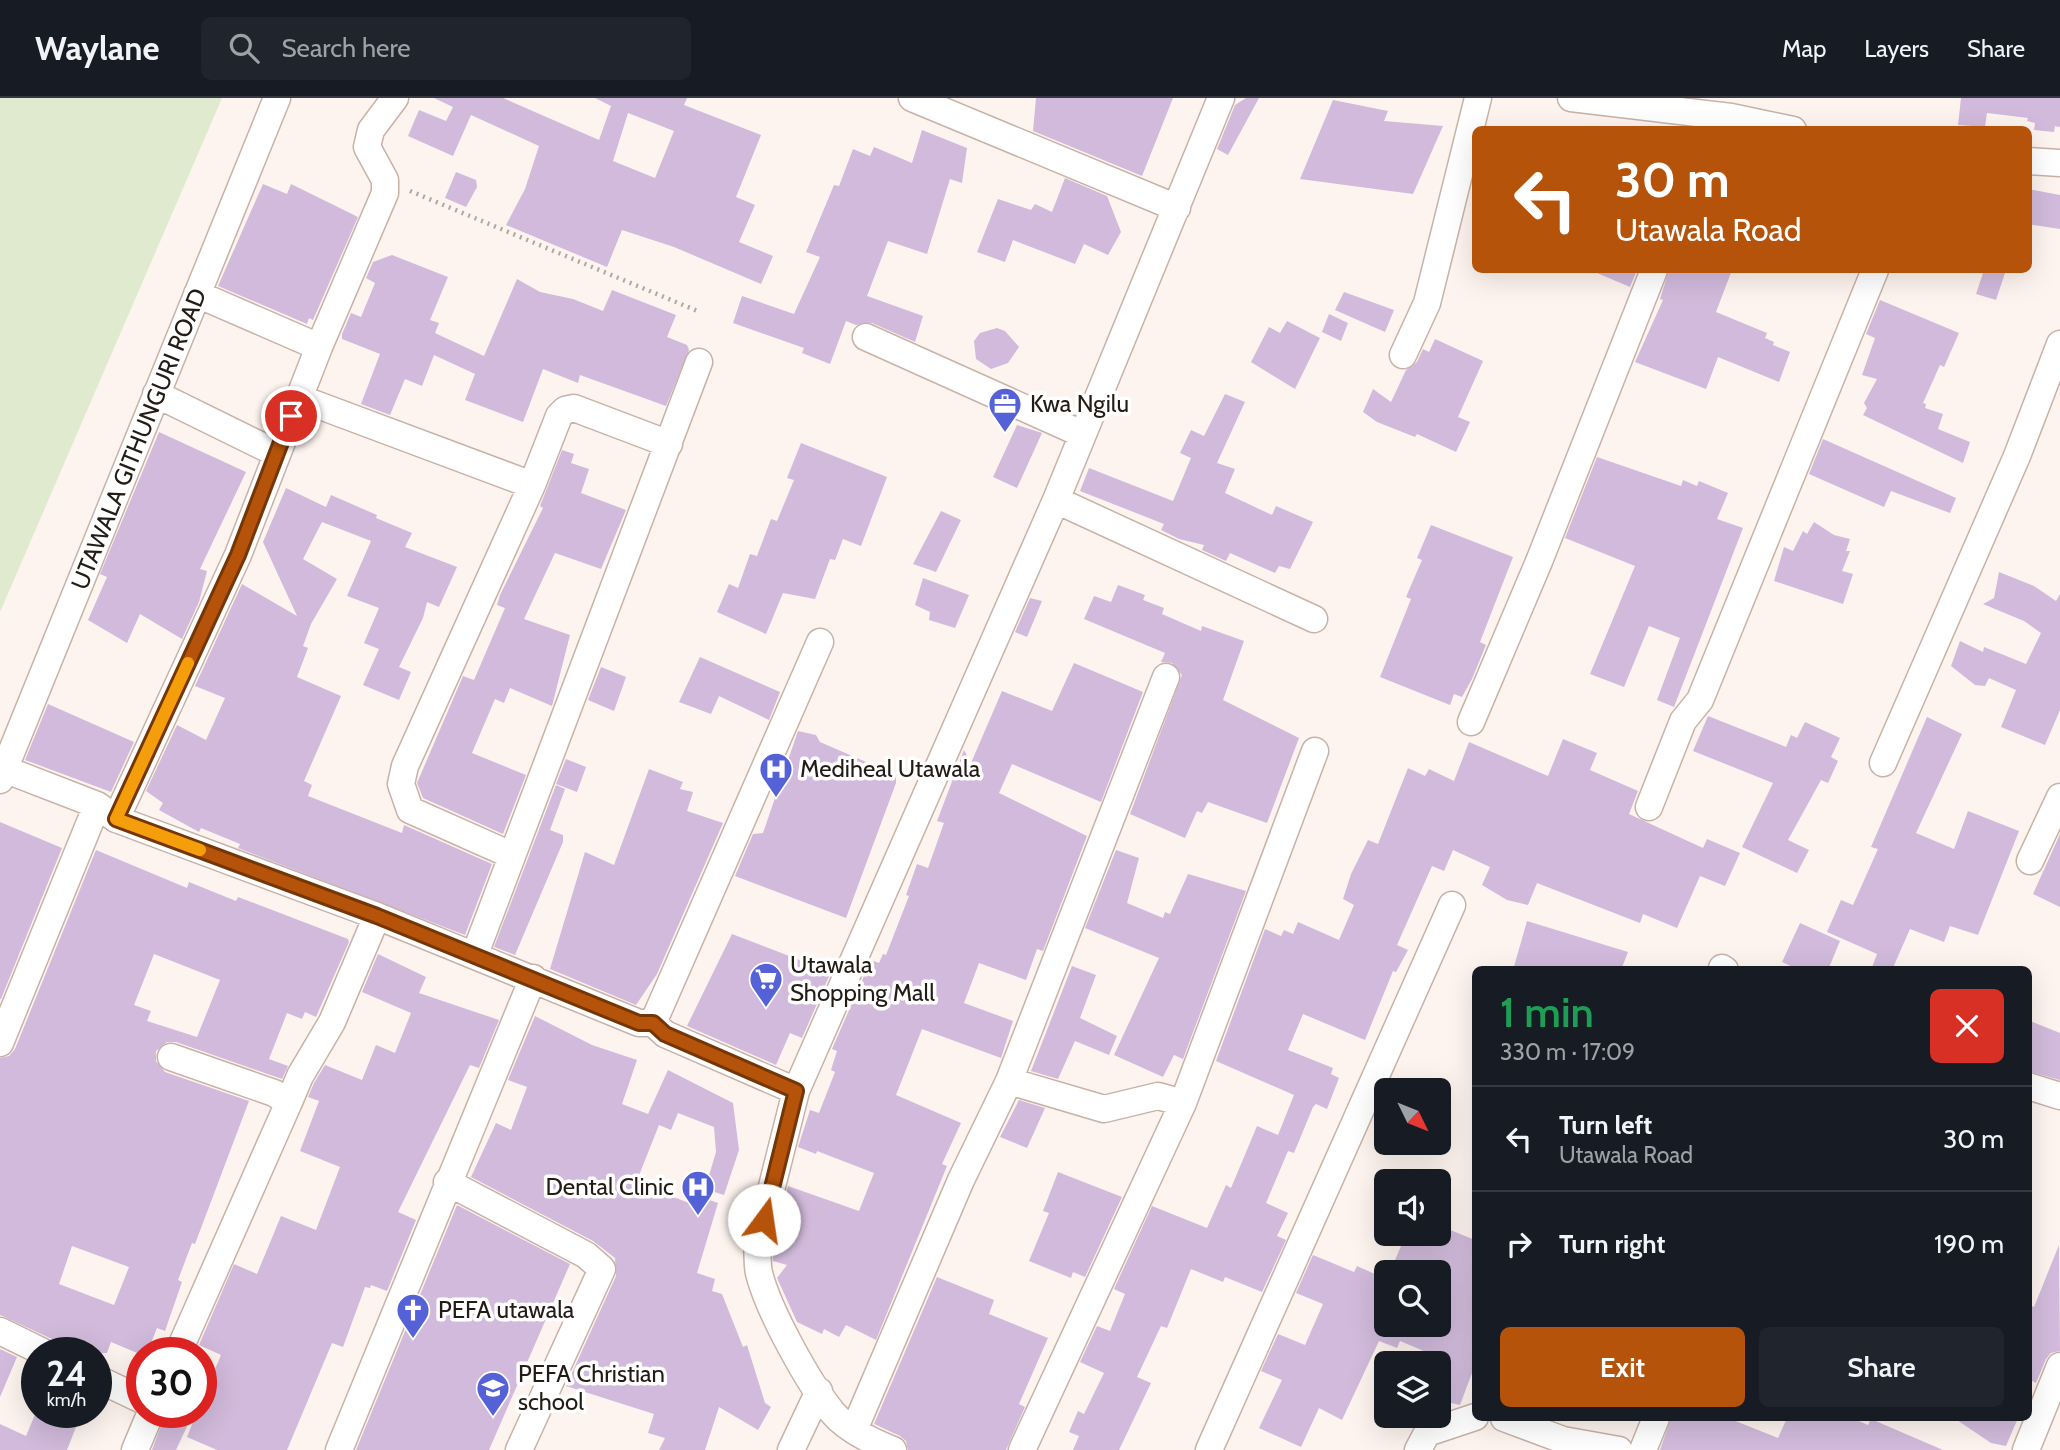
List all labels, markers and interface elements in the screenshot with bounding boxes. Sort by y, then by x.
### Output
search box [201,17,691,80]
text: Waylane [35,28,159,68]
icon: search [225,29,263,67]
text: Search here [281,32,411,64]
text: Map [1782,34,1826,63]
text: Layers [1864,34,1929,63]
text: Share [1967,34,2025,63]
text: 30 m [1615,150,1730,209]
icon: left [1500,154,1591,245]
text: Utawala Road [1615,210,1802,249]
street label: UTAWALA GITHUNGURI ROAD [65,284,212,594]
office icon: Kwa Ngilu [986,385,1024,434]
pin [261,386,321,446]
place label: Kwa Ngilu [1030,389,1129,418]
icon: arrive [272,397,310,435]
hospital icon: Mediheal Utawala [757,750,795,799]
place label: Mediheal Utawala [800,754,981,783]
place label: Utawala Shopping Mall [790,950,935,1007]
supermarket icon: Utawala Shopping Mall [747,960,785,1009]
text: 1 min [1500,986,1594,1038]
button: close [1930,989,2004,1063]
text: 330 m · 17:09 [1500,1038,1635,1066]
north arrow [1374,1078,1451,1155]
map controls [1374,1078,1451,1428]
text: Turn left [1559,1109,1652,1141]
icon: left [1500,1120,1538,1158]
text: 30 m [1943,1123,2004,1155]
text: Utawala Road [1559,1141,1693,1169]
hospital icon: Dental Clinic [679,1168,717,1217]
button: sound [1374,1169,1451,1246]
place label: Dental Clinic [546,1172,674,1201]
position arrow [727,1183,801,1257]
icon: right [1500,1225,1538,1263]
text: Turn right [1559,1228,1665,1260]
text: 190 m [1934,1228,2004,1260]
button: search [1374,1260,1451,1337]
church icon: PEFA utawala [394,1291,432,1340]
place label: PEFA utawala [438,1295,575,1324]
button: Exit [1500,1327,1745,1407]
button: Share [1759,1327,2004,1407]
speed limit sign: 30 [126,1337,217,1428]
button: layers [1374,1351,1451,1428]
text: 24 [46,1352,87,1395]
place label: PEFA Christian school [518,1359,665,1416]
school or university icon: PEFA Christian school [474,1369,512,1418]
text: km/h [47,1389,86,1411]

